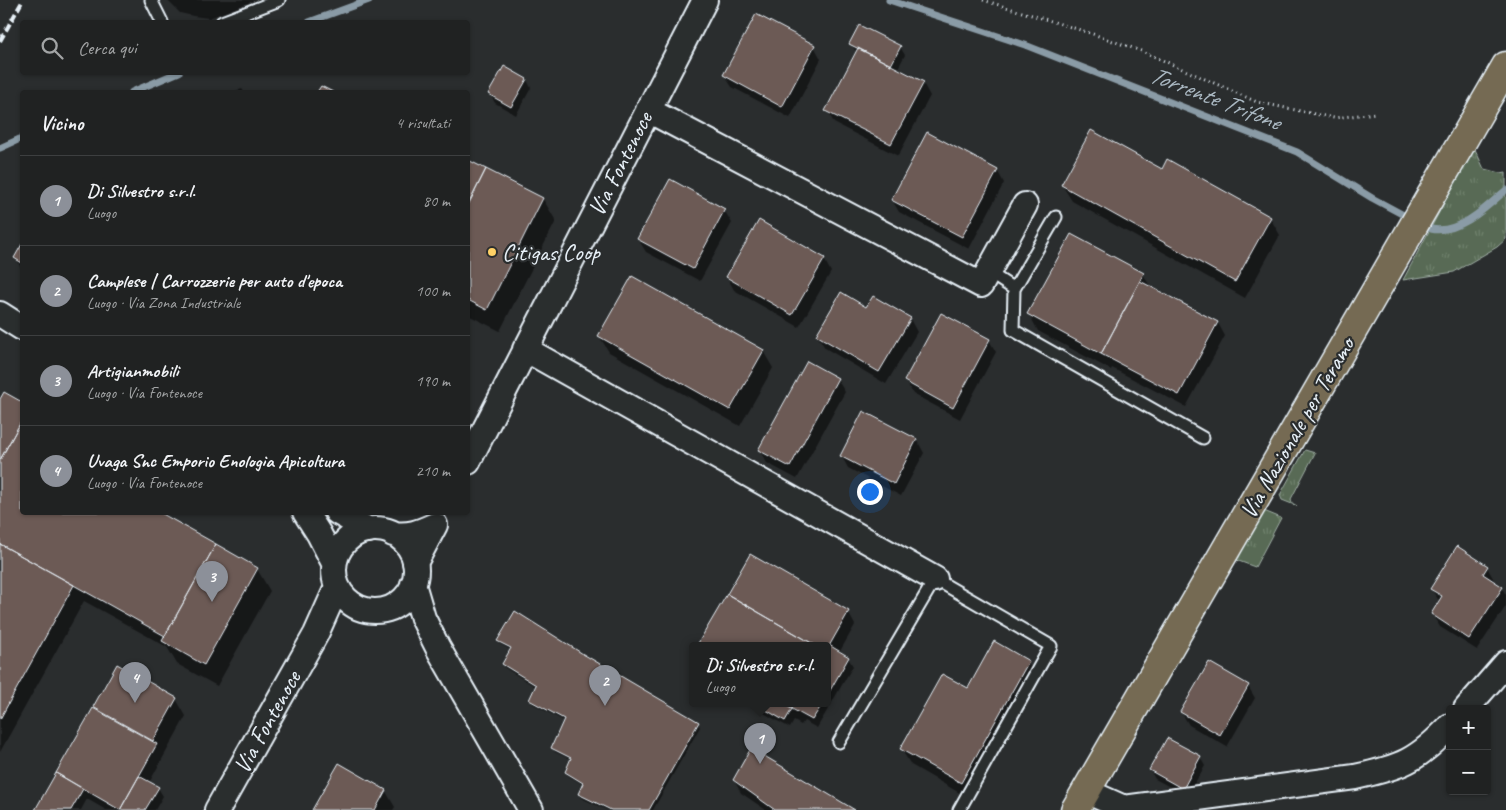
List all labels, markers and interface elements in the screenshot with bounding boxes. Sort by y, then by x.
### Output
search box [20,20,470,75]
icon: search [38,34,66,62]
text: Cerca qui [78,36,137,60]
water label: Torrente Trifone [1145,58,1288,139]
street label: Via Fontenoce [581,105,660,221]
text: Vicino [40,110,83,136]
text: 4 risultati [396,113,450,133]
text: Di Silvestro s.r.l. [87,179,195,203]
text: 1 [52,191,60,211]
text: 80 m [423,191,450,211]
text: Luogo [87,203,116,223]
place label: Citigas Coop [502,237,601,267]
marker: Citigas Coop [486,246,498,258]
text: Camplese | Carrozzerie per auto d'epoca [87,269,342,293]
text: 2 [52,281,60,301]
text: 100 m [416,281,450,301]
text: Luogo · Via Zona Industriale [87,293,240,313]
street label: Via Nazionale per Teramo [1233,330,1362,524]
text: Artigianmobili [87,359,178,383]
text: 3 [52,371,60,391]
text: 190 m [416,371,450,391]
text: Luogo · Via Fontenoce [87,383,202,403]
text: Uvaga Snc Emporio Enologia Apicoltura [87,449,344,473]
text: 4 [52,461,60,481]
text: 210 m [416,461,450,481]
text: Luogo · Via Fontenoce [87,473,202,493]
your location [857,479,883,505]
pin: 3 [196,561,228,602]
popup [689,642,831,707]
text: Di Silvestro s.r.l. [706,653,814,677]
pin: 4 [119,662,151,703]
street label: Via Fontenoce [227,664,309,779]
pin: 2 [589,665,621,706]
text: Luogo [706,677,735,697]
map controls [1446,705,1491,795]
button: + [1446,705,1491,750]
pin: 1 [744,723,776,764]
button: − [1446,750,1491,795]

